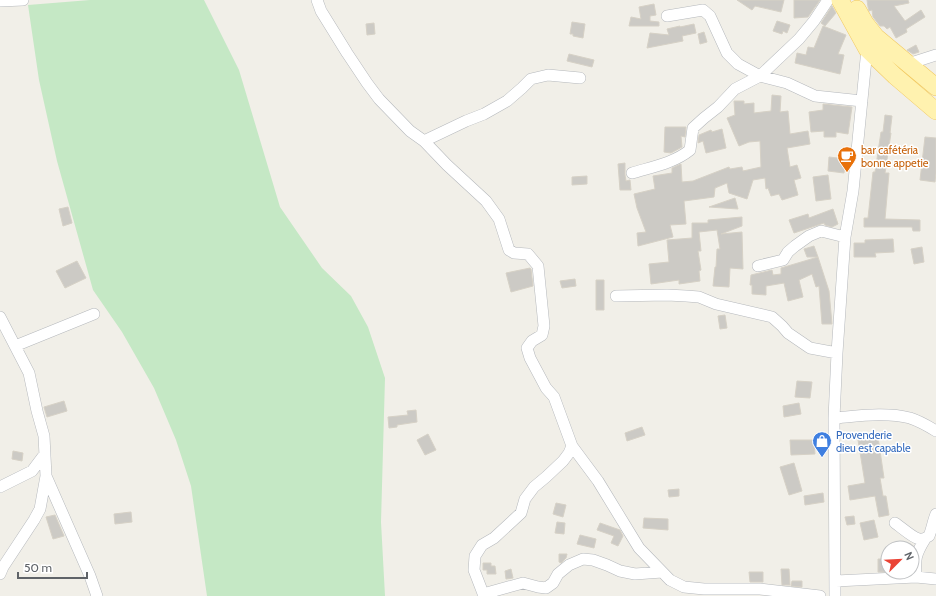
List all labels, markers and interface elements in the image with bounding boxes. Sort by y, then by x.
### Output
place label: bar cafétéria bonne appetie [861,143,929,170]
cafe icon: bar cafétéria bonne appetie [836,145,858,173]
place label: Provenderie dieu est capable [836,428,911,455]
shop icon: Provenderie dieu est capable [811,430,833,458]
north arrow [880,540,920,580]
text: N [901,550,917,562]
scale bar [18,554,87,580]
text: 50 m [24,560,52,575]

